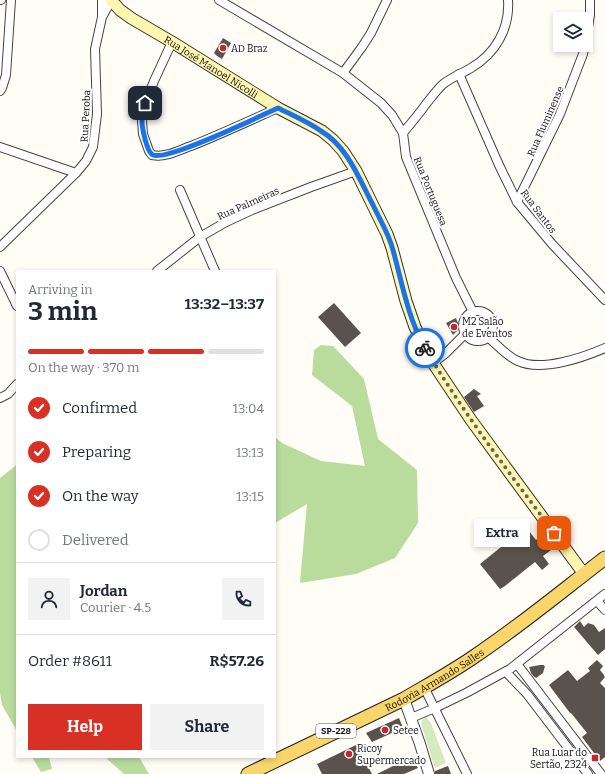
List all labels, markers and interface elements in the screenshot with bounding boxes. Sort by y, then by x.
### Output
map controls [553,12,593,52]
button: layers [553,12,593,52]
street label: Rua José Manoel Nicolli [162,34,260,101]
marker: AD Braz [218,43,228,53]
place label: AD Braz [231,43,268,55]
street label: Rua Fluminense [525,84,567,158]
pin [128,86,162,120]
street label: Rua Peroba [79,89,93,143]
icon: home [134,92,156,114]
street label: Rua Portuguesa [411,155,450,228]
street label: Rua Palmeiras [216,185,281,223]
street label: Rua Santos [518,187,559,236]
text: Arriving in [28,282,93,297]
text: 13:32–13:37 [185,295,264,313]
text: 3 min [28,296,97,327]
place label: M2 Salão de Eventos [462,316,512,340]
marker: M2 Salão de Eventos [449,322,459,332]
courier [405,328,445,368]
icon: bike [414,337,436,359]
text: On the way · 370 m [28,360,139,375]
icon: check [28,397,50,419]
text: Confirmed [62,399,137,417]
text: 13:04 [233,401,264,416]
icon: check [28,441,50,463]
text: Preparing [62,443,131,461]
text: 13:13 [236,445,264,460]
icon: check [28,485,50,507]
text: On the way [62,487,139,505]
text: 13:15 [236,489,264,504]
pin [537,516,571,550]
callout: Extra [474,519,530,547]
icon: bag [543,522,565,544]
text: Extra [485,525,519,540]
text: Delivered [62,531,129,549]
button: person [28,578,70,620]
button: phone [222,578,264,620]
text: Jordan [80,582,127,600]
text: Courier · 4.5 [80,600,151,615]
street label: Rodovia Armando Salles [383,647,487,714]
text: Order #8611 [28,652,112,670]
text: R$57.26 [210,652,264,670]
button: Help [28,704,142,750]
button: Share [150,704,264,750]
road number: SP-228 [316,724,356,738]
marker: Setee [380,725,390,735]
place label: Setee [393,725,419,737]
place label: Ricoy Supermercado [357,743,426,767]
place label: Rua Luar do Sertão, 2324 [530,747,587,771]
marker: Ricoy Supermercado [344,749,354,759]
marker: Rua Luar do Sertão, 2324 [590,753,600,763]

